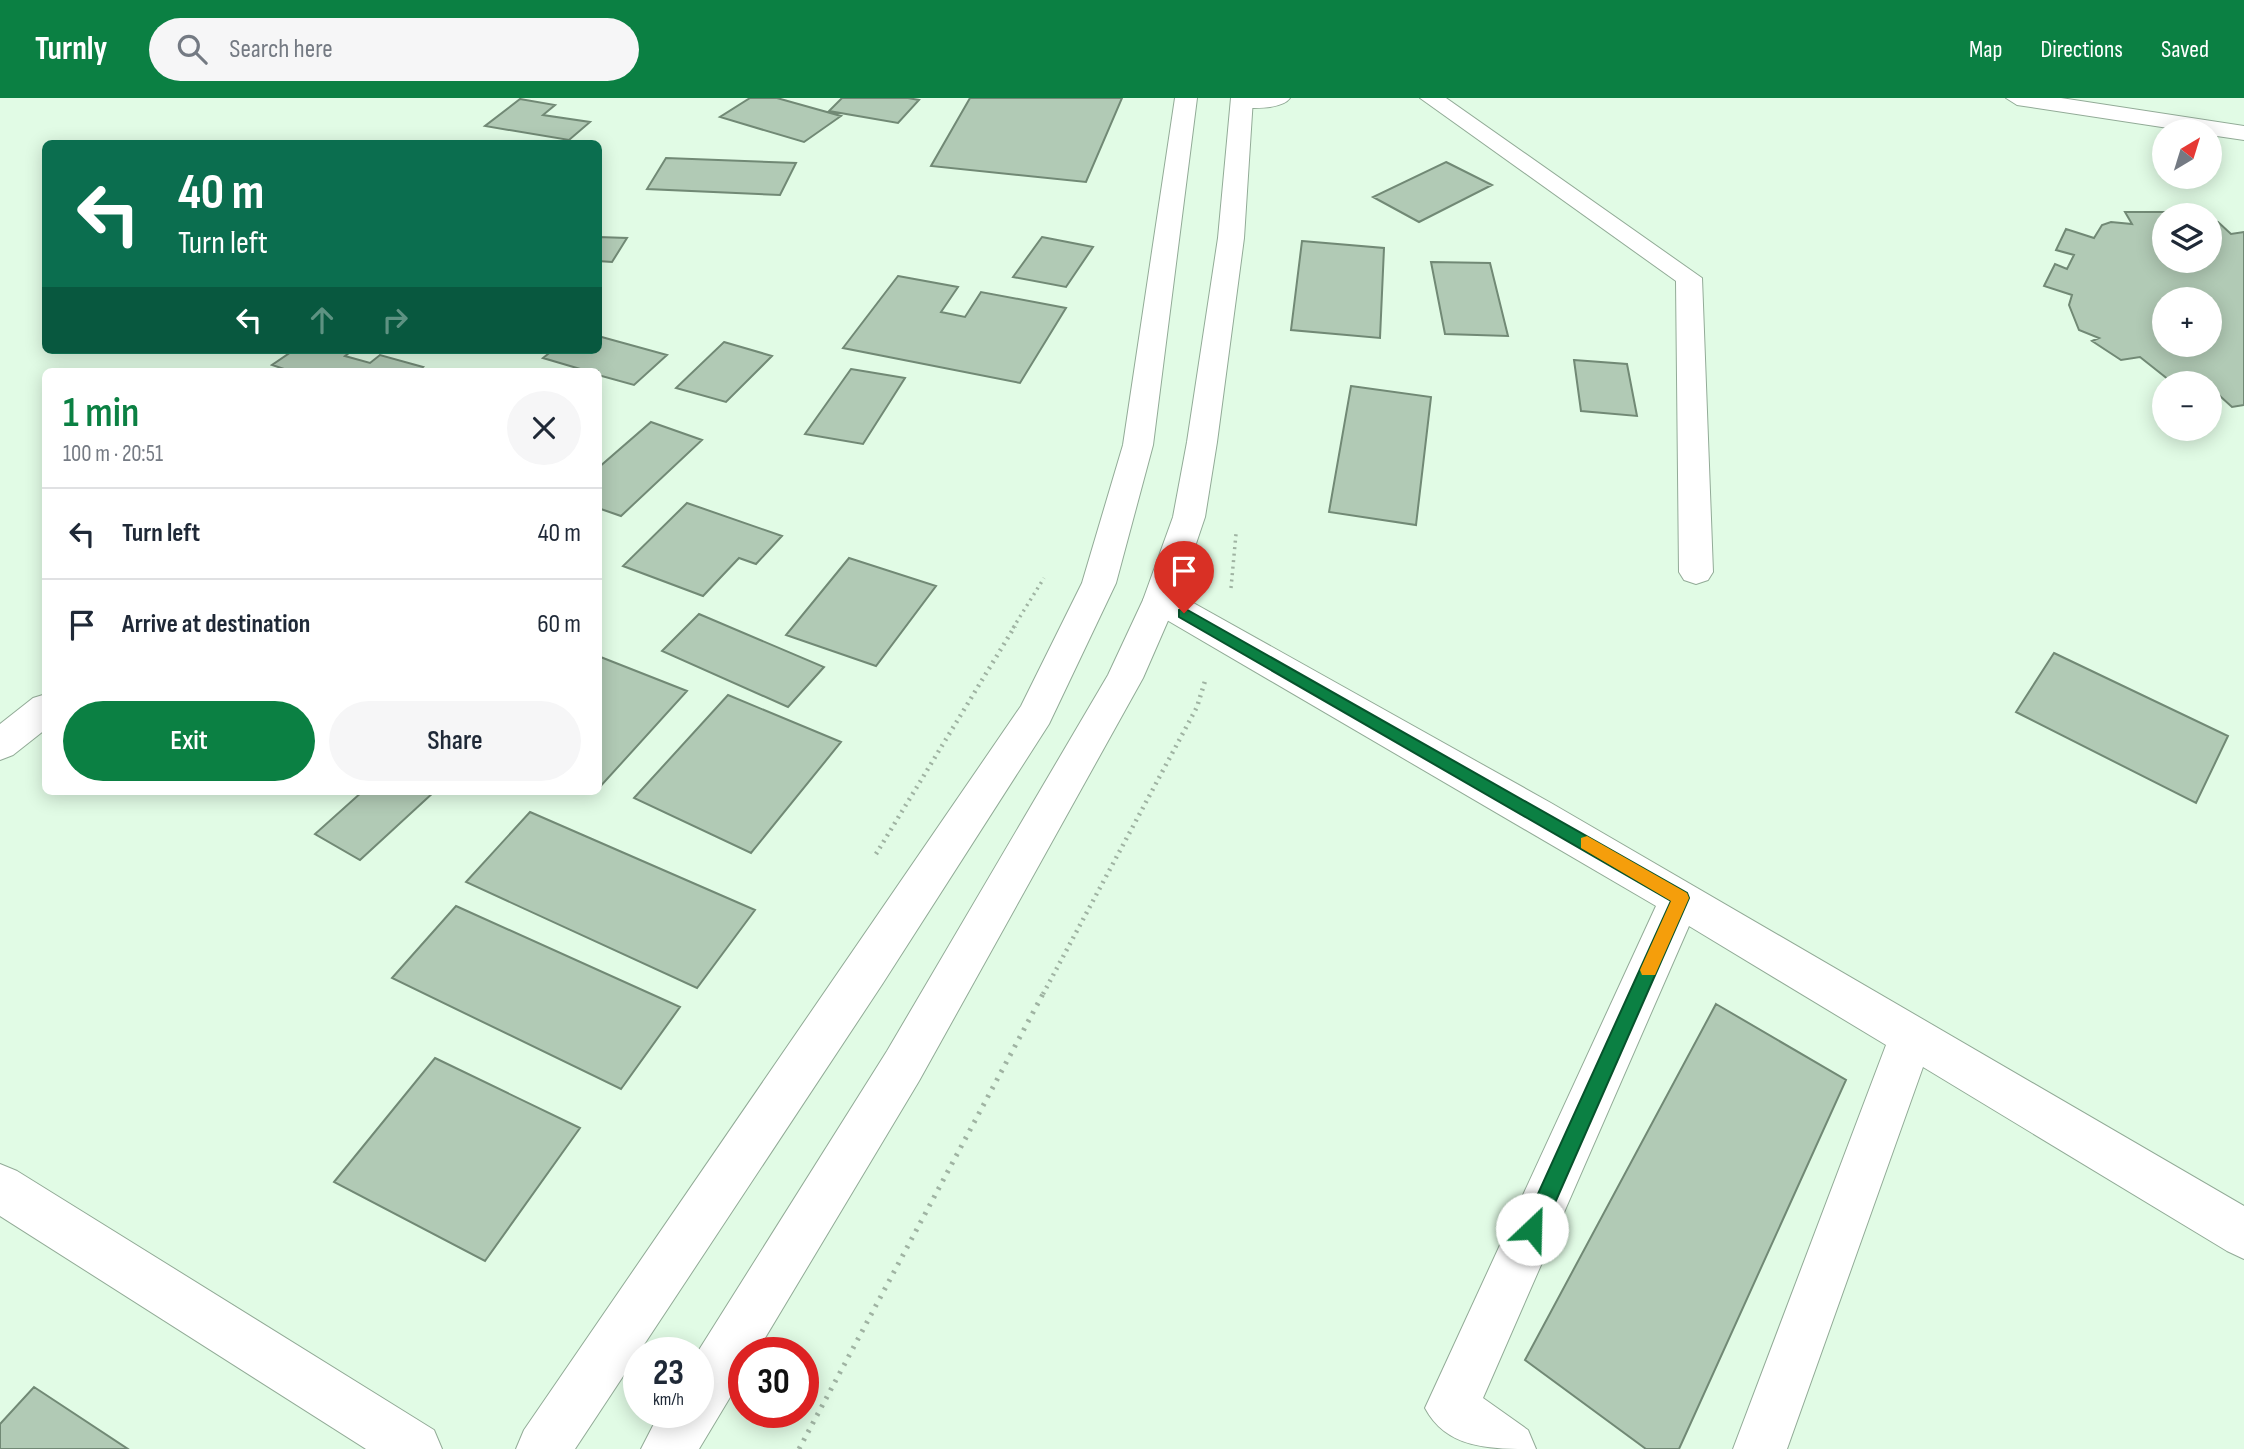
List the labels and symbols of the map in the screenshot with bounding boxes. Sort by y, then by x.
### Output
north arrow [2152,119,2222,189]
pin [1154,541,1214,613]
position arrow [1495,1192,1569,1266]
speed limit sign: 30 [728,1337,819,1428]

